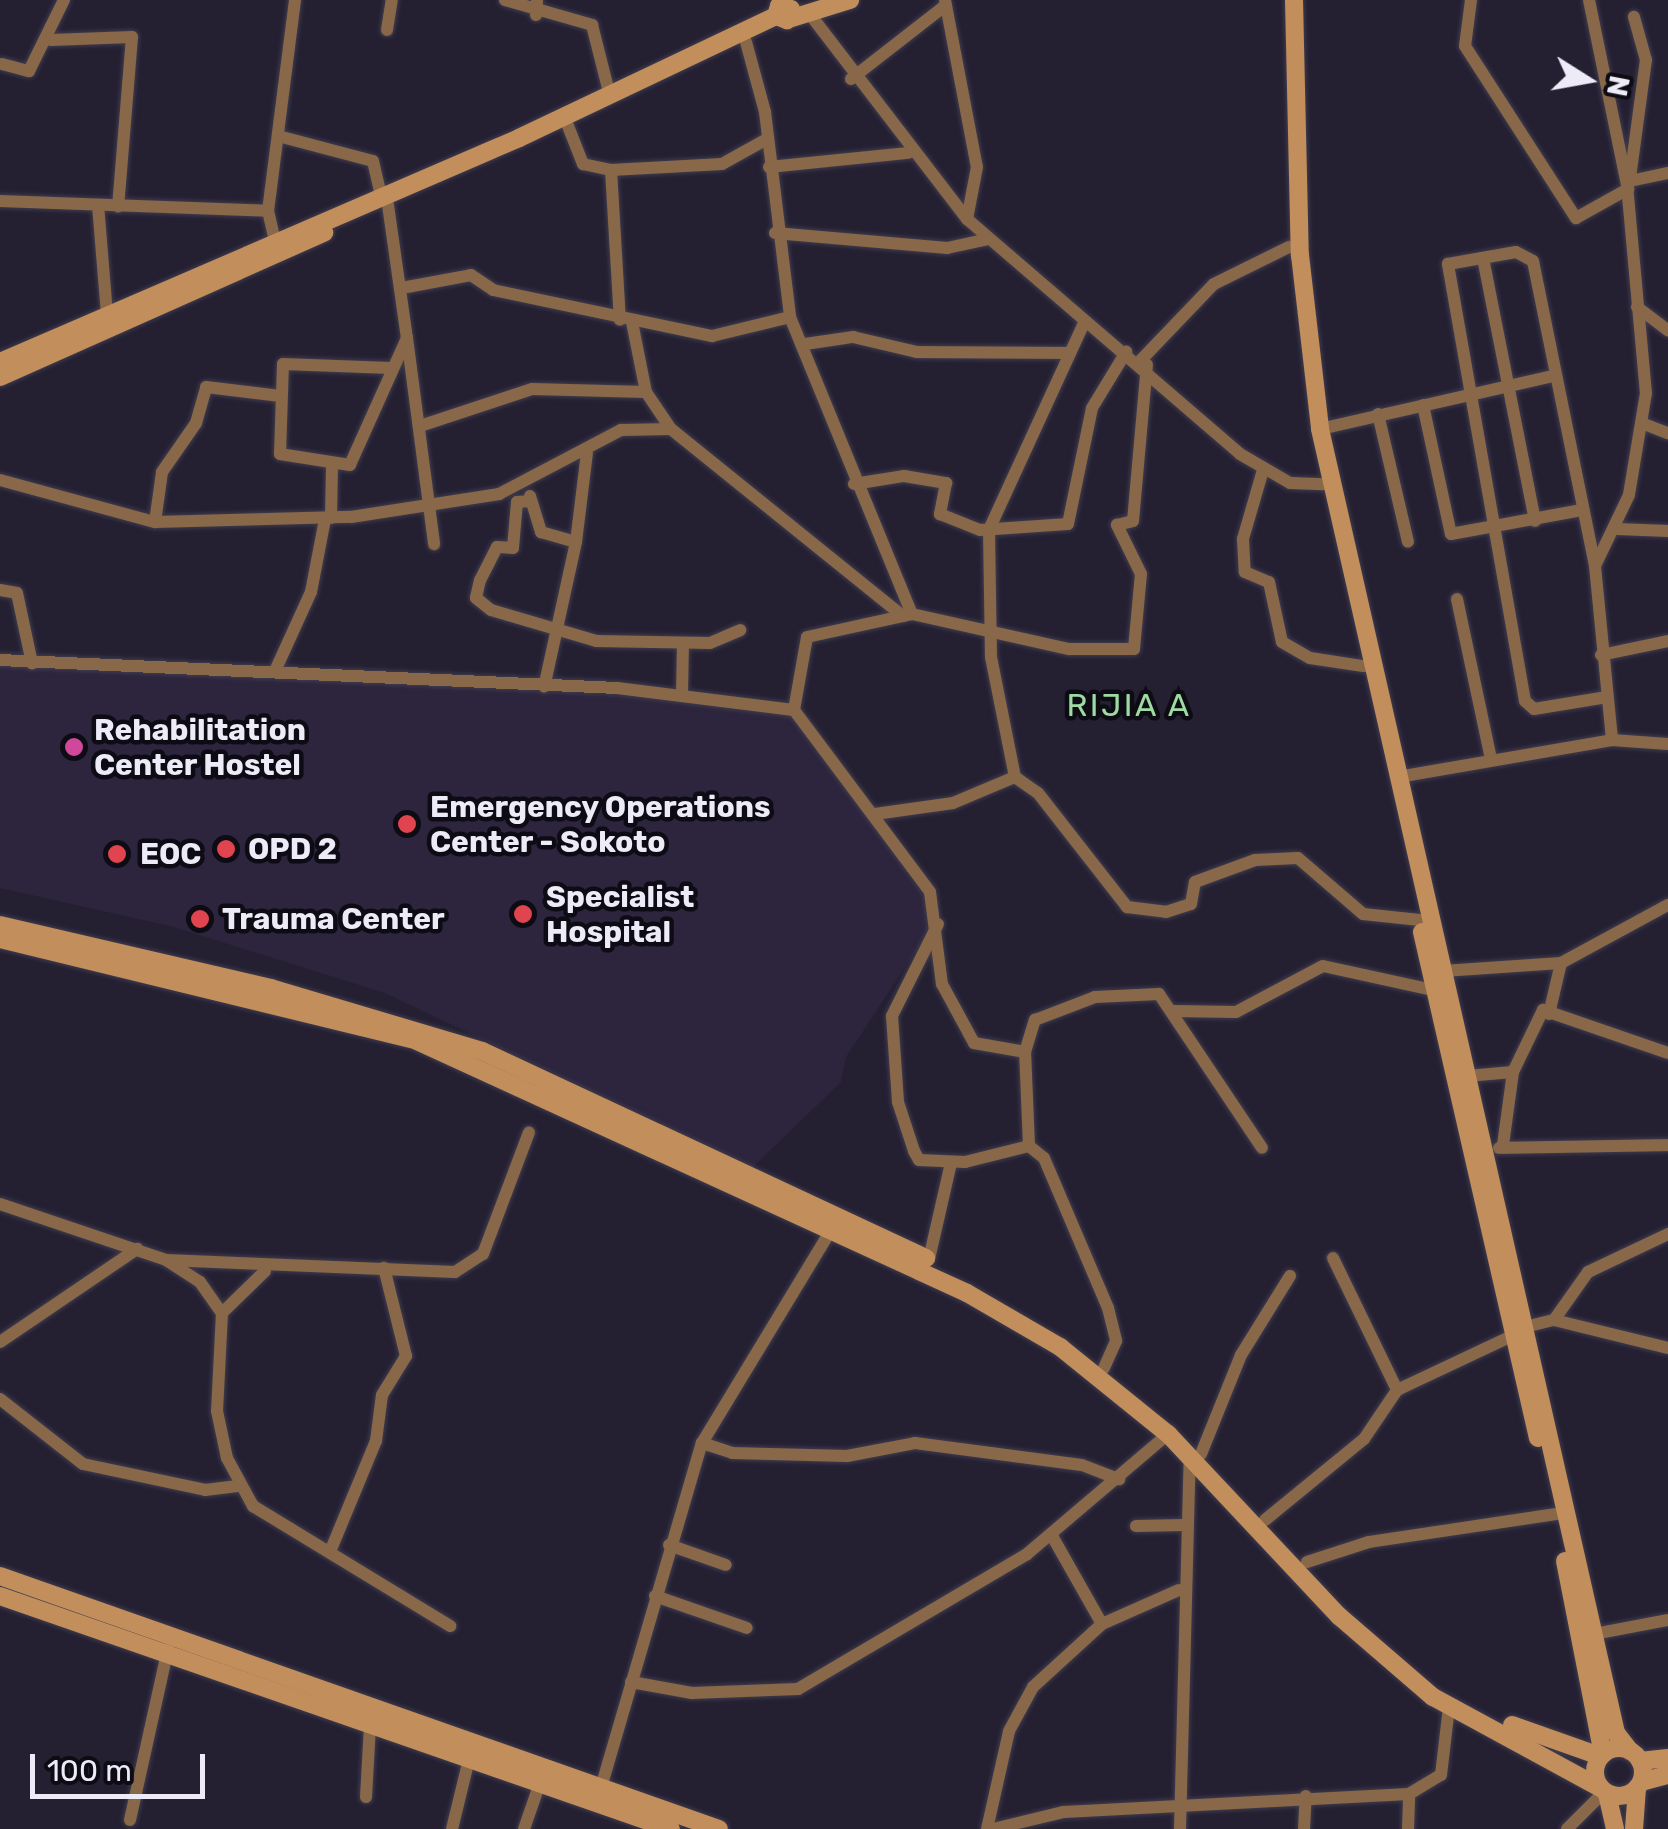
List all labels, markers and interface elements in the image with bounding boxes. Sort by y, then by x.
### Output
north arrow [1538,30,1638,130]
text: N [1600,73,1636,99]
district label: RIJIA A [1066,686,1192,724]
place label: Rehabilitation Center Hostel [94,712,306,782]
marker: Rehabilitation Center Hostel [63,736,85,758]
place label: Emergency Operations Center - Sokoto [430,789,771,860]
marker: Emergency Operations Center - Sokoto [394,811,420,837]
place label: OPD 2 [248,831,337,867]
place label: EOC [140,836,201,872]
marker: OPD 2 [213,836,239,862]
marker: EOC [104,841,130,867]
place label: Specialist Hospital [546,879,694,950]
place label: Trauma Center [222,901,445,937]
marker: Specialist Hospital [510,901,536,927]
marker: Trauma Center [187,906,213,932]
scale bar [35,1734,210,1796]
text: 100 m [47,1753,132,1789]

